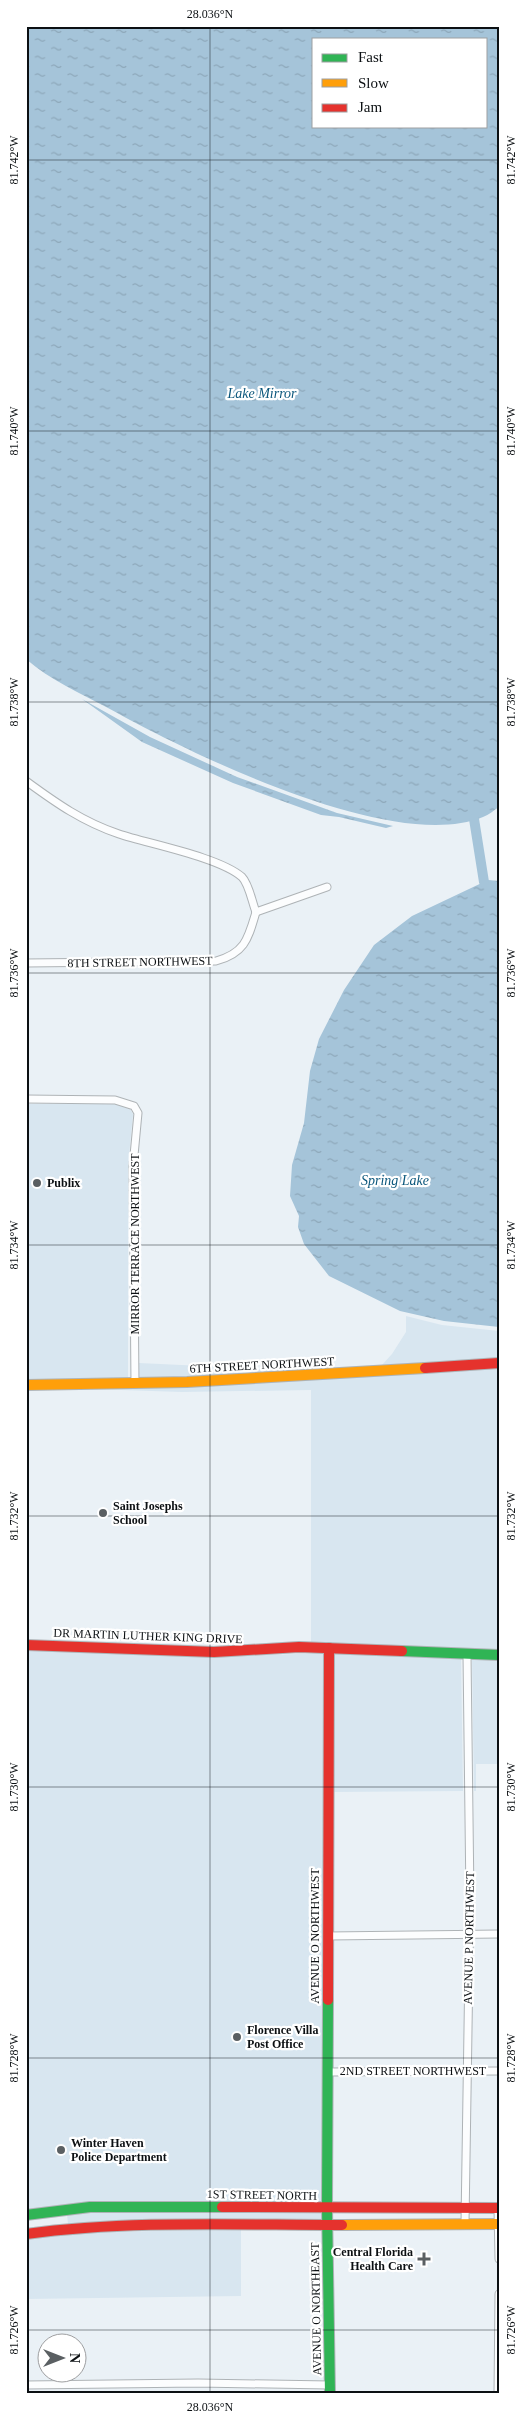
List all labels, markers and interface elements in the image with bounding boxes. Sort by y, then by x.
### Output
text: 28.036°N [187,7,234,21]
legend [312,38,488,128]
text: Fast [358,49,384,65]
text: Slow [358,75,389,91]
text: Jam [358,99,382,115]
text: 81.742°W [7,135,21,185]
text: 81.742°W [504,135,518,185]
water label: Lake Mirror [226,386,297,401]
text: 81.740°W [7,406,21,456]
text: 81.740°W [504,406,518,456]
text: 81.738°W [7,677,21,727]
text: 81.738°W [504,677,518,727]
text: 81.736°W [7,948,21,998]
text: 81.736°W [504,948,518,998]
street label: 8TH STREET NORTHWEST [67,954,213,970]
street label: MIRROR TERRACE NORTHWEST [128,1153,142,1335]
water label: Spring Lake [361,1173,429,1188]
place label: Publix [47,1176,80,1190]
marker: Publix [31,1177,43,1189]
text: 81.734°W [7,1220,21,1270]
text: 81.734°W [504,1220,518,1270]
street label: 6TH STREET NORTHWEST [189,1354,335,1376]
text: 81.732°W [7,1491,21,1541]
text: 81.732°W [504,1491,518,1541]
place label: Saint Josephs School [113,1499,183,1527]
marker: Saint Josephs School [97,1507,109,1519]
street label: DR MARTIN LUTHER KING DRIVE [53,1626,243,1646]
text: 81.730°W [7,1762,21,1812]
text: 81.730°W [504,1762,518,1812]
street label: AVENUE O NORTHWEST [308,1867,322,2004]
street label: AVENUE P NORTHWEST [461,1871,477,2005]
place label: Florence Villa Post Office [247,2023,318,2051]
marker: Florence Villa Post Office [231,2031,243,2043]
text: 81.728°W [7,2033,21,2083]
text: 81.728°W [504,2033,518,2083]
street label: 2ND STREET NORTHWEST [340,2064,487,2078]
place label: Winter Haven Police Department [71,2136,167,2164]
marker: Winter Haven Police Department [55,2144,67,2156]
street label: 1ST STREET NORTH [207,2187,318,2203]
street label: AVENUE O NORTHEAST [308,2242,324,2376]
place label: Central Florida Health Care [333,2245,414,2273]
marker: Central Florida Health Care [417,2252,431,2266]
text: 81.726°W [7,2305,21,2355]
text: 81.726°W [504,2305,518,2355]
north arrow [38,2332,88,2382]
text: N [67,2353,82,2363]
text: 28.036°N [187,2400,234,2414]

